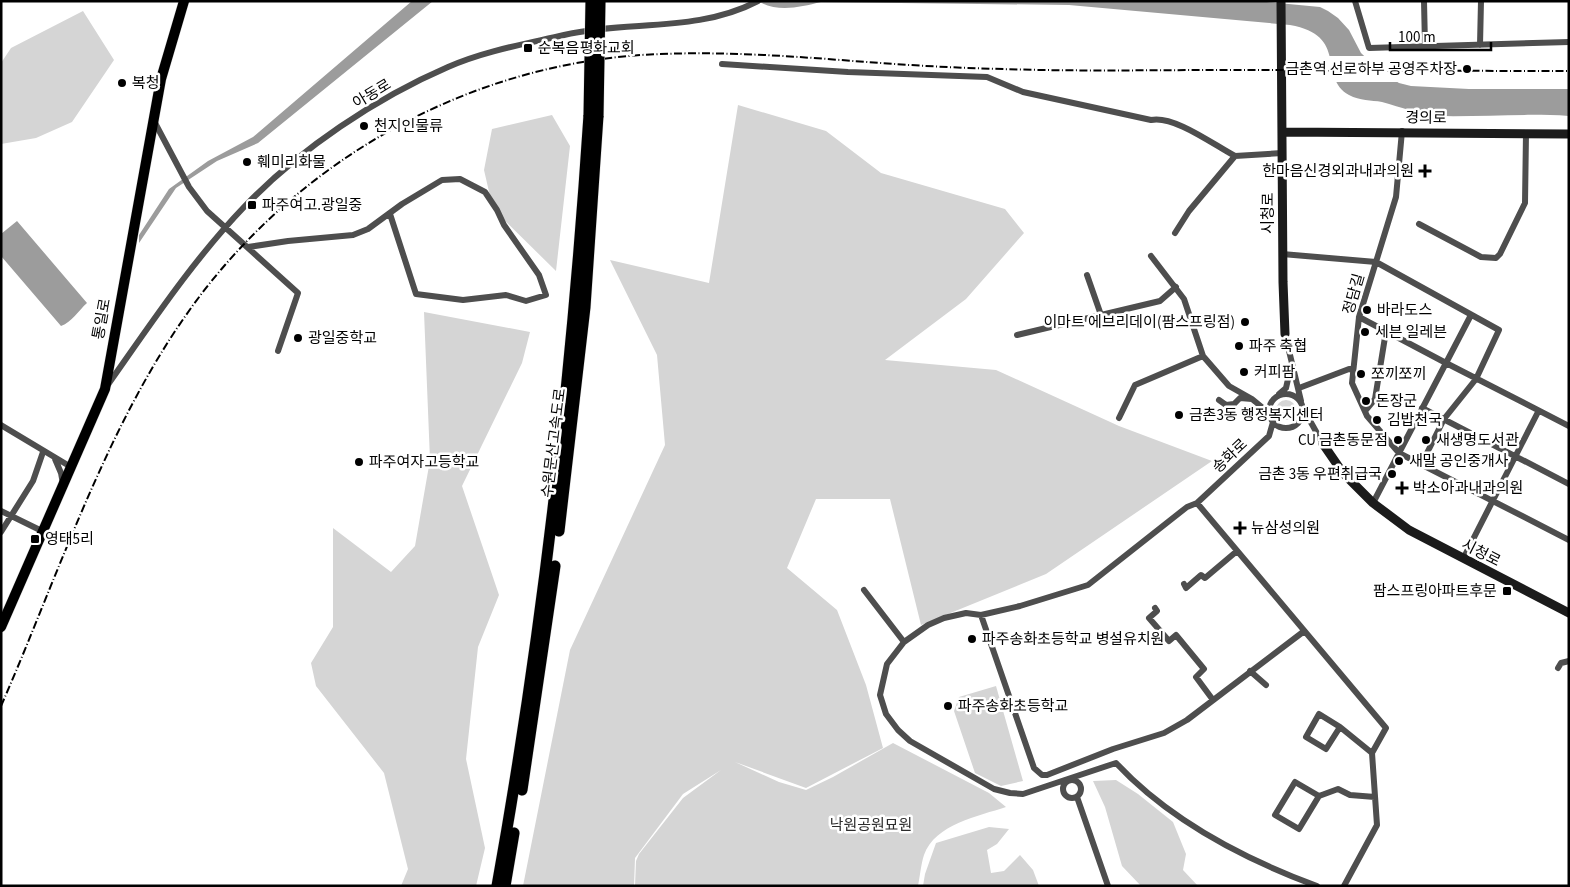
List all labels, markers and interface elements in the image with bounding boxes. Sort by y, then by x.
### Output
scale bar [1390,20,1491,52]
text: 100 m [1398,27,1436,48]
place label: 순복음평화교회 [538,38,635,59]
marker: 순복음평화교회 [522,42,534,54]
place label: 금촌역 선로하부 공영주차장 [1285,59,1457,80]
marker: 금촌역 선로하부 공영주차장 [1461,63,1473,75]
place label: 복청 [132,73,160,94]
street label: 아동로 [349,74,395,114]
marker: 복청 [116,77,128,89]
street label: 경의로 [1405,107,1447,129]
place label: 천지인물류 [374,116,443,137]
marker: 천지인물류 [358,120,370,132]
place label: 훼미리화물 [257,152,326,173]
marker: 훼미리화물 [241,156,253,168]
place label: 한마음신경외과내과의원 [1262,161,1414,182]
marker: 한마음신경외과내과의원 [1418,164,1432,178]
street label: 시청로 [1258,192,1279,234]
place label: 파주여고.광일중 [262,195,362,216]
marker: 파주여고.광일중 [246,199,258,211]
street label: 정담길 [1338,271,1370,317]
street label: 통일로 [88,297,116,341]
place label: 바라도스 [1377,300,1432,321]
marker: 바라도스 [1361,304,1373,316]
place label: 이마트 에브리데이(팜스프링점) [1044,312,1235,333]
marker: 이마트 에브리데이(팜스프링점) [1239,316,1251,328]
place label: 세븐 일레븐 [1375,322,1447,343]
marker: 세븐 일레븐 [1359,326,1371,338]
place label: 광일중학교 [308,328,377,349]
marker: 광일중학교 [292,332,304,344]
place label: 파주 축협 [1249,336,1307,357]
marker: 파주 축협 [1233,340,1245,352]
place label: 커피팜 [1254,362,1296,383]
place label: 쪼끼쪼끼 [1371,364,1426,385]
marker: 커피팜 [1238,366,1250,378]
marker: 쪼끼쪼끼 [1355,368,1367,380]
street label: 수원문산고속도로 [537,387,571,499]
place label: 돈장군 [1376,391,1417,412]
marker: 돈장군 [1360,395,1372,407]
place label: 금촌3동 행정복지센터 [1189,405,1324,426]
marker: 금촌3동 행정복지센터 [1173,409,1185,421]
place label: 김밥천국 [1387,410,1442,431]
marker: 김밥천국 [1371,414,1383,426]
place label: CU 금촌동문점 [1298,430,1388,451]
place label: 새생명도서관 [1436,430,1519,451]
street label: 송화로 [1208,434,1252,478]
marker: CU 금촌동문점 [1392,434,1404,446]
marker: 새생명도서관 [1420,434,1432,446]
place label: 새말 공인중개사 [1409,451,1509,472]
place label: 파주여자고등학교 [369,452,479,473]
marker: 새말 공인중개사 [1393,455,1405,467]
marker: 파주여자고등학교 [353,456,365,468]
place label: 금촌 3동 우편취급국 [1258,464,1382,485]
marker: 금촌 3동 우편취급국 [1386,468,1398,480]
place label: 박소아과내과의원 [1413,478,1523,499]
marker: 박소아과내과의원 [1395,481,1409,495]
place label: 뉴삼성의원 [1251,518,1320,539]
marker: 뉴삼성의원 [1233,521,1247,535]
place label: 영태5리 [45,529,94,550]
marker: 영태5리 [29,533,41,545]
street label: 시청로 [1458,534,1504,572]
place label: 팜스프링아파트후문 [1373,581,1497,602]
marker: 팜스프링아파트후문 [1501,585,1513,597]
place label: 파주송화초등학교 병설유치원 [982,629,1164,650]
marker: 파주송화초등학교 병설유치원 [966,633,978,645]
place label: 파주송화초등학교 [958,696,1068,717]
marker: 파주송화초등학교 [942,700,954,712]
park label: 낙원공원묘원 [830,815,912,836]

